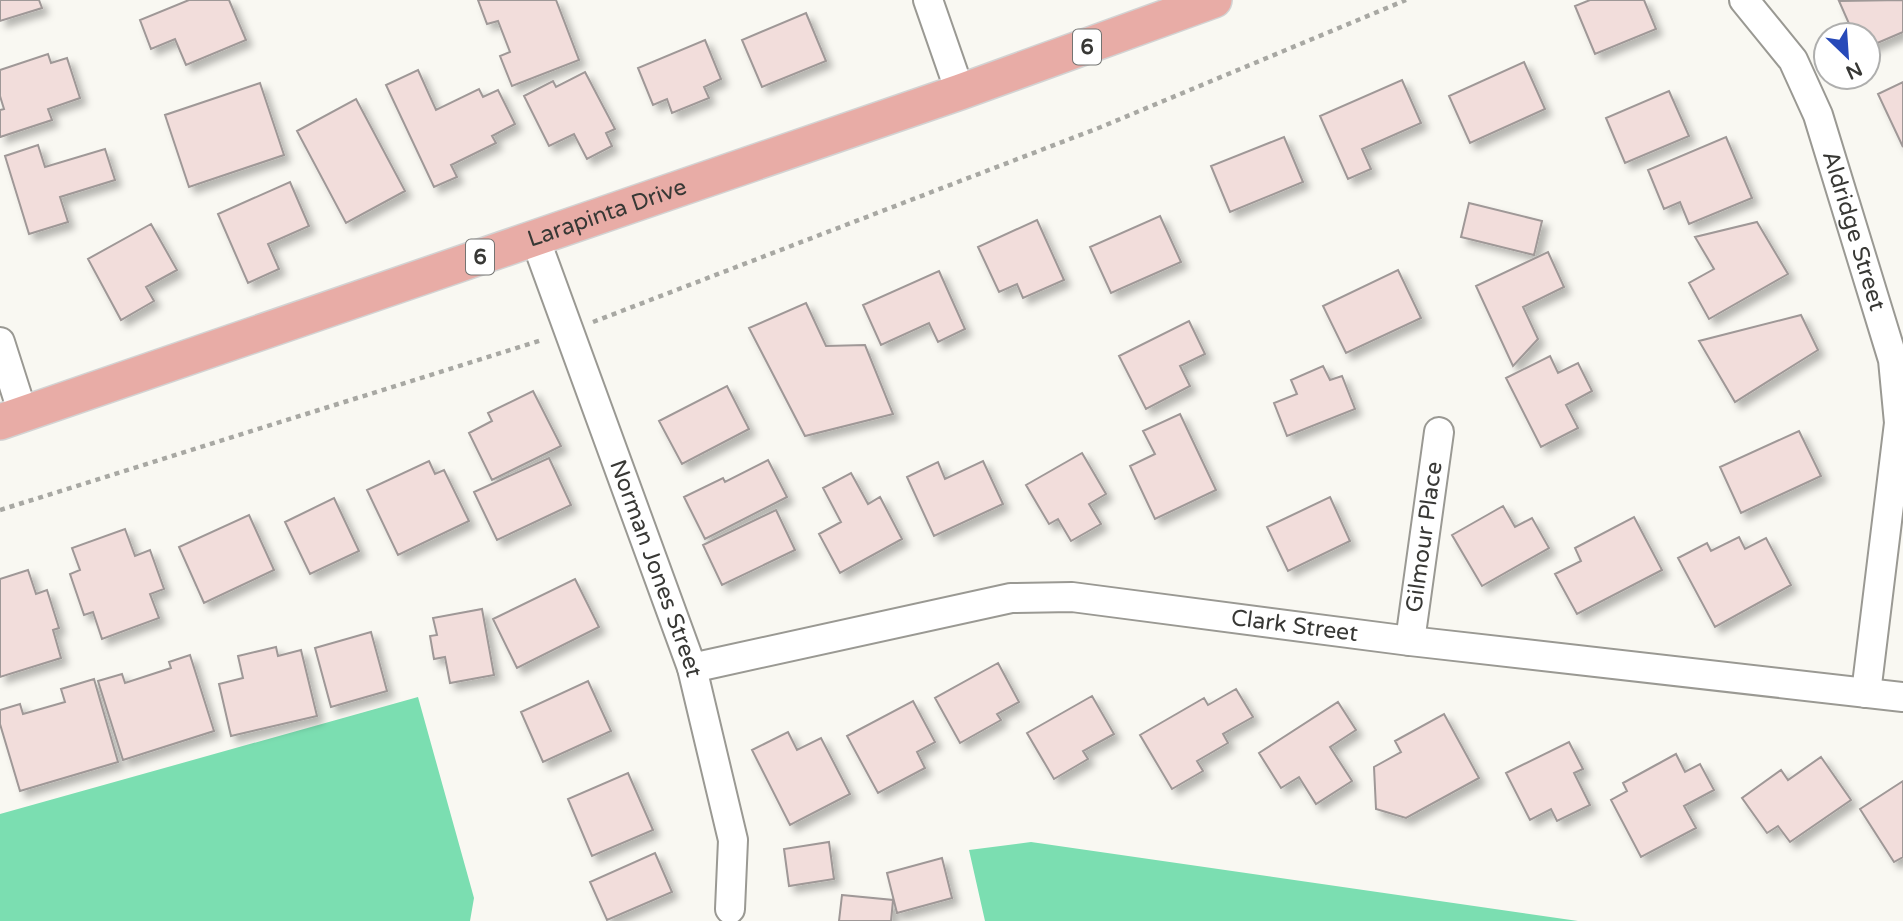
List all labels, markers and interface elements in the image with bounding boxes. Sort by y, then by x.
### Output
north arrow [1812,21,1882,91]
road number: 6 [1073,30,1101,64]
text: N [1842,57,1865,84]
street label: Aldridge Street [1816,148,1891,314]
street label: Larapinta Drive [524,173,690,254]
road number: 6 [466,240,494,274]
street label: Norman Jones Street [603,456,708,680]
street label: Gilmour Place [1400,460,1449,614]
street label: Clark Street [1229,604,1360,648]

